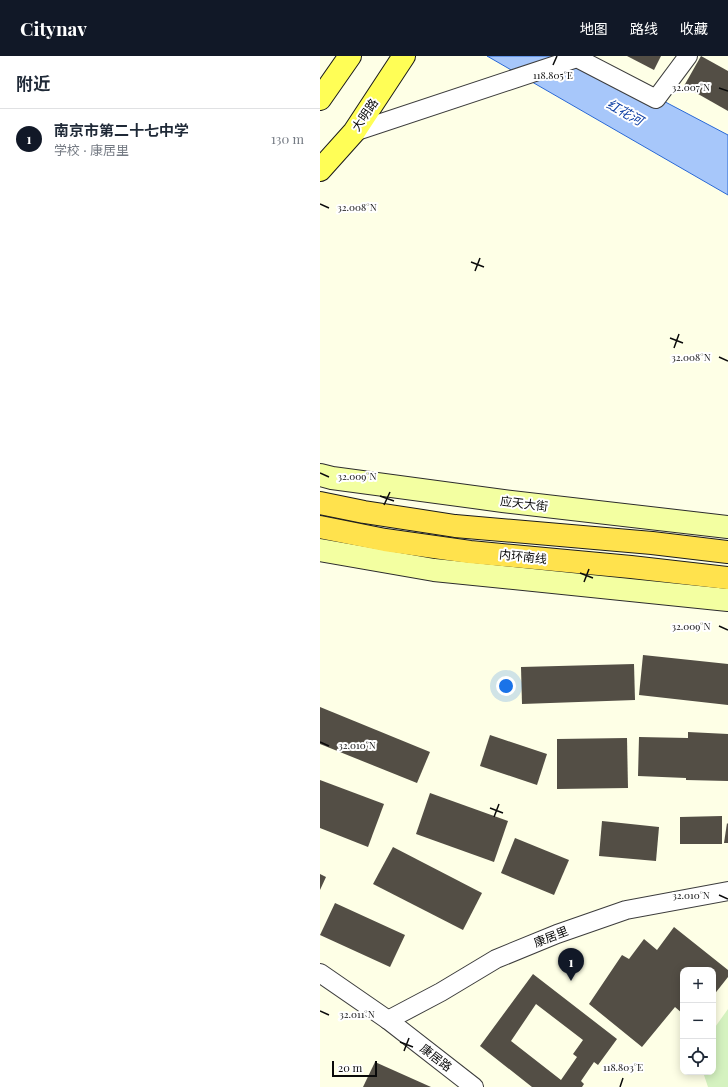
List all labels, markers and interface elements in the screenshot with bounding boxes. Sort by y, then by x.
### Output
text: Citynav [20,15,87,41]
text: 地图 [580,19,608,38]
text: 路线 [630,19,658,38]
text: 收藏 [680,19,708,38]
text: 118.805°E [533,68,573,82]
text: 附近 [16,72,50,94]
text: 32.007°N [672,80,710,94]
street label: 大明路 [347,95,381,134]
water label: 红花河 [604,95,649,130]
text: 南京市第二十七中学 [54,120,189,140]
text: 1 [27,130,31,147]
text: 130 m [271,130,304,147]
text: 学校 · 康居里 [54,141,129,158]
text: 32.008°N [337,200,377,214]
text: 32.008°N [671,350,711,364]
text: 32.009°N [338,469,376,483]
street label: 应天大街 [499,492,549,514]
street label: 内环南线 [498,546,548,566]
text: 32.009°N [672,619,710,633]
your location [496,676,516,696]
text: 32.010°N [338,738,376,752]
text: 32.010°N [672,888,710,902]
street label: 康居里 [531,922,570,950]
pin: 1 [558,948,584,981]
map controls [680,967,716,1075]
button: + [680,967,716,1003]
button: − [680,1003,716,1039]
text: 32.011°N [339,1007,375,1021]
button: locate [680,1039,716,1075]
street label: 康居路 [418,1040,456,1075]
scale bar [332,1059,377,1078]
text: 20 m [338,1060,362,1075]
text: 118.803°E [603,1060,643,1074]

